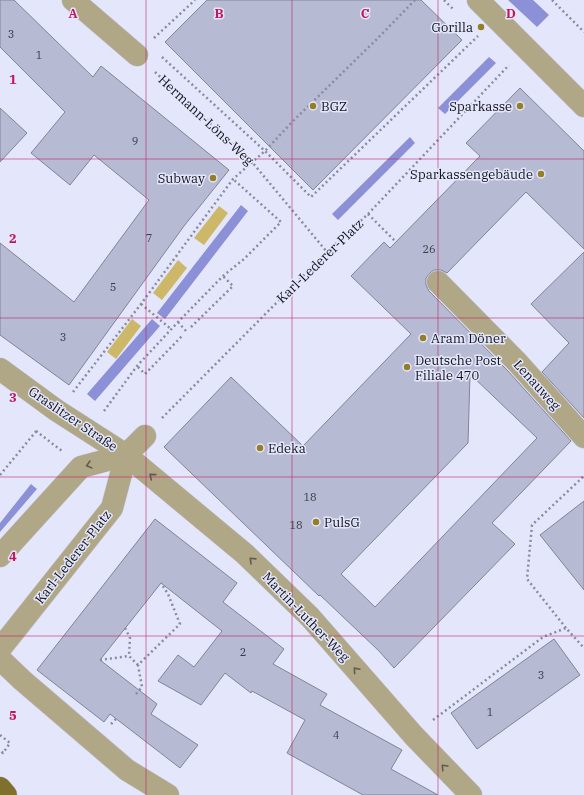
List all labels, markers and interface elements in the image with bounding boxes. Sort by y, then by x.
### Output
text: A [68,5,78,22]
text: B [214,5,224,22]
text: C [361,5,370,22]
text: D [506,5,516,22]
place label: Gorilla [432,19,473,36]
marker: Gorilla [476,22,486,32]
house number: 3 [8,27,14,41]
house number: 1 [36,48,42,62]
text: 1 [9,71,17,88]
street label: Hermann-Löns-Weg [155,71,257,169]
place label: BGZ [321,98,347,115]
place label: Sparkasse [449,98,512,115]
marker: BGZ [308,101,318,111]
marker: Sparkasse [515,101,525,111]
house number: 9 [132,134,138,148]
place label: Sparkassengebäude [410,166,533,183]
marker: Sparkassengebäude [536,169,546,179]
place label: Subway [158,170,205,187]
marker: Subway [208,173,218,183]
street label: Karl-Lederer-Platz [273,215,367,307]
text: 2 [9,230,17,247]
house number: 7 [146,231,152,245]
house number: 26 [422,242,436,256]
house number: 5 [110,280,116,294]
house number: 3 [60,330,66,344]
place label: Aram Döner [431,330,506,347]
marker: Aram Döner [418,333,428,343]
place label: Deutsche Post Filiale 470 [415,352,501,384]
street label: Lenauweg [510,356,564,414]
marker: Deutsche Post Filiale 470 [402,362,412,372]
street label: Graslitzer Straße [25,383,121,455]
text: 3 [9,389,17,406]
place label: Edeka [268,440,306,457]
marker: Edeka [255,443,265,453]
one-way arrow [85,460,92,468]
one-way arrow [150,474,157,481]
house number: 18 [303,490,317,504]
street label: Karl-Lederer-Platz [31,507,115,607]
place label: PulsG [324,514,360,531]
marker: PulsG [311,517,321,527]
house number: 18 [289,518,303,532]
text: 4 [9,548,17,565]
one-way arrow [249,557,257,565]
street label: Martin-Luther-Weg [259,569,353,665]
house number: 2 [240,645,246,659]
one-way arrow [354,668,361,675]
house number: 3 [538,668,544,682]
house number: 1 [487,705,493,719]
text: 5 [9,707,17,724]
house number: 4 [333,728,340,742]
one-way arrow [441,764,448,772]

